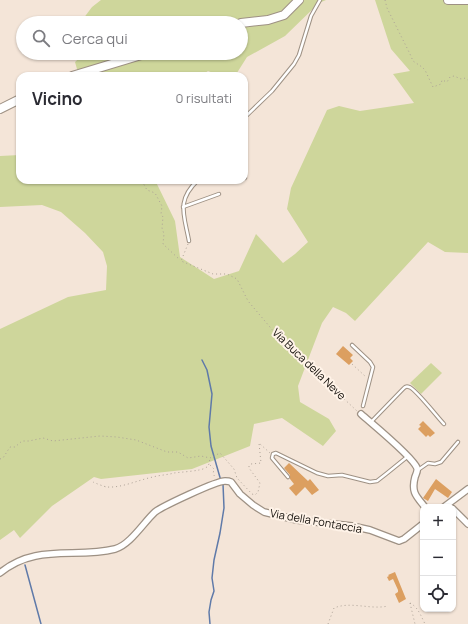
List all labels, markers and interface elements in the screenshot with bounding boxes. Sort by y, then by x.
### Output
search box [16,16,248,60]
icon: search [30,27,52,49]
text: Cerca qui [62,28,128,49]
text: Vicino [32,87,83,110]
text: 0 risultati [175,89,232,107]
street label: Via Buca della Neve [269,325,350,403]
map controls [420,504,456,612]
button: + [420,504,456,540]
street label: Via della Fontaccia [269,505,363,536]
button: − [420,540,456,576]
button: locate [420,576,456,612]

